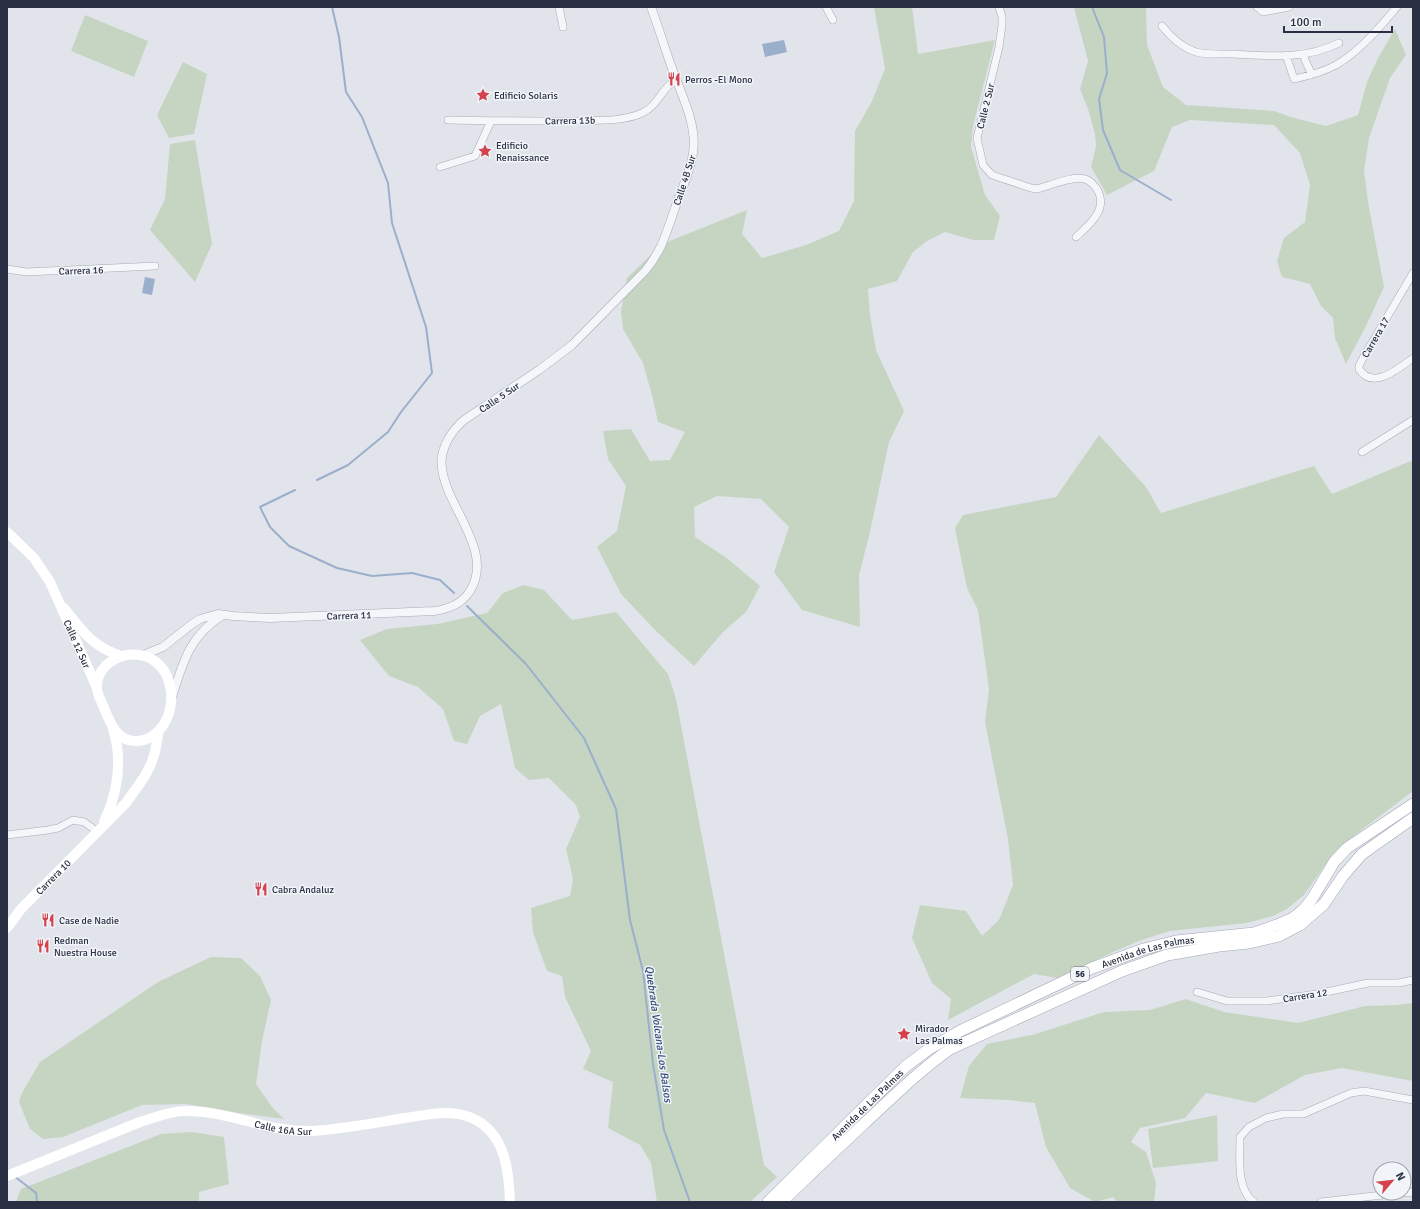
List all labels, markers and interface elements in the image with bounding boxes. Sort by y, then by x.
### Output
scale bar [1284,8,1392,34]
text: 100 m [1290,15,1322,30]
restaurant icon: Perros -El Mono [666,71,682,87]
place label: Perros -El Mono [685,74,753,86]
street label: Calle 2 Sur [975,82,997,130]
place icon: Edificio Solaris [475,87,491,103]
place label: Edificio Solaris [494,90,559,102]
street label: Carrera 13b [545,115,595,127]
place label: Edificio Renaissance [496,140,549,164]
place icon: Edificio Renaissance [477,143,493,159]
street label: Calle 4B Sur [671,153,699,207]
street label: Carrera 16 [58,264,104,278]
street label: Carrera 17 [1359,315,1392,360]
street label: Calle 5 Sur [477,380,522,416]
street label: Carrera 11 [326,609,372,623]
street label: Calle 12 Sur [61,618,93,671]
street label: Carrera 10 [34,857,74,898]
restaurant icon: Cabra Andaluz [253,881,269,897]
place label: Cabra Andaluz [272,884,334,896]
restaurant icon: Case de Nadie [40,912,56,928]
place label: Case de Nadie [59,915,119,927]
street label: Avenida de Las Palmas [1100,934,1196,971]
place label: Redman Nuestra House [54,935,117,959]
restaurant icon: Redman Nuestra House [35,938,51,954]
water label: Quebrada Volcana-Los Balsos [642,965,675,1104]
road number: 56 [1071,967,1089,981]
street label: Carrera 12 [1282,987,1328,1005]
place label: Mirador Las Palmas [915,1023,963,1047]
place icon: Mirador Las Palmas [896,1026,912,1042]
street label: Avenida de Las Palmas [829,1067,907,1143]
street label: Calle 16A Sur [253,1118,312,1138]
north arrow [1372,1161,1412,1201]
text: N [1393,1170,1408,1183]

